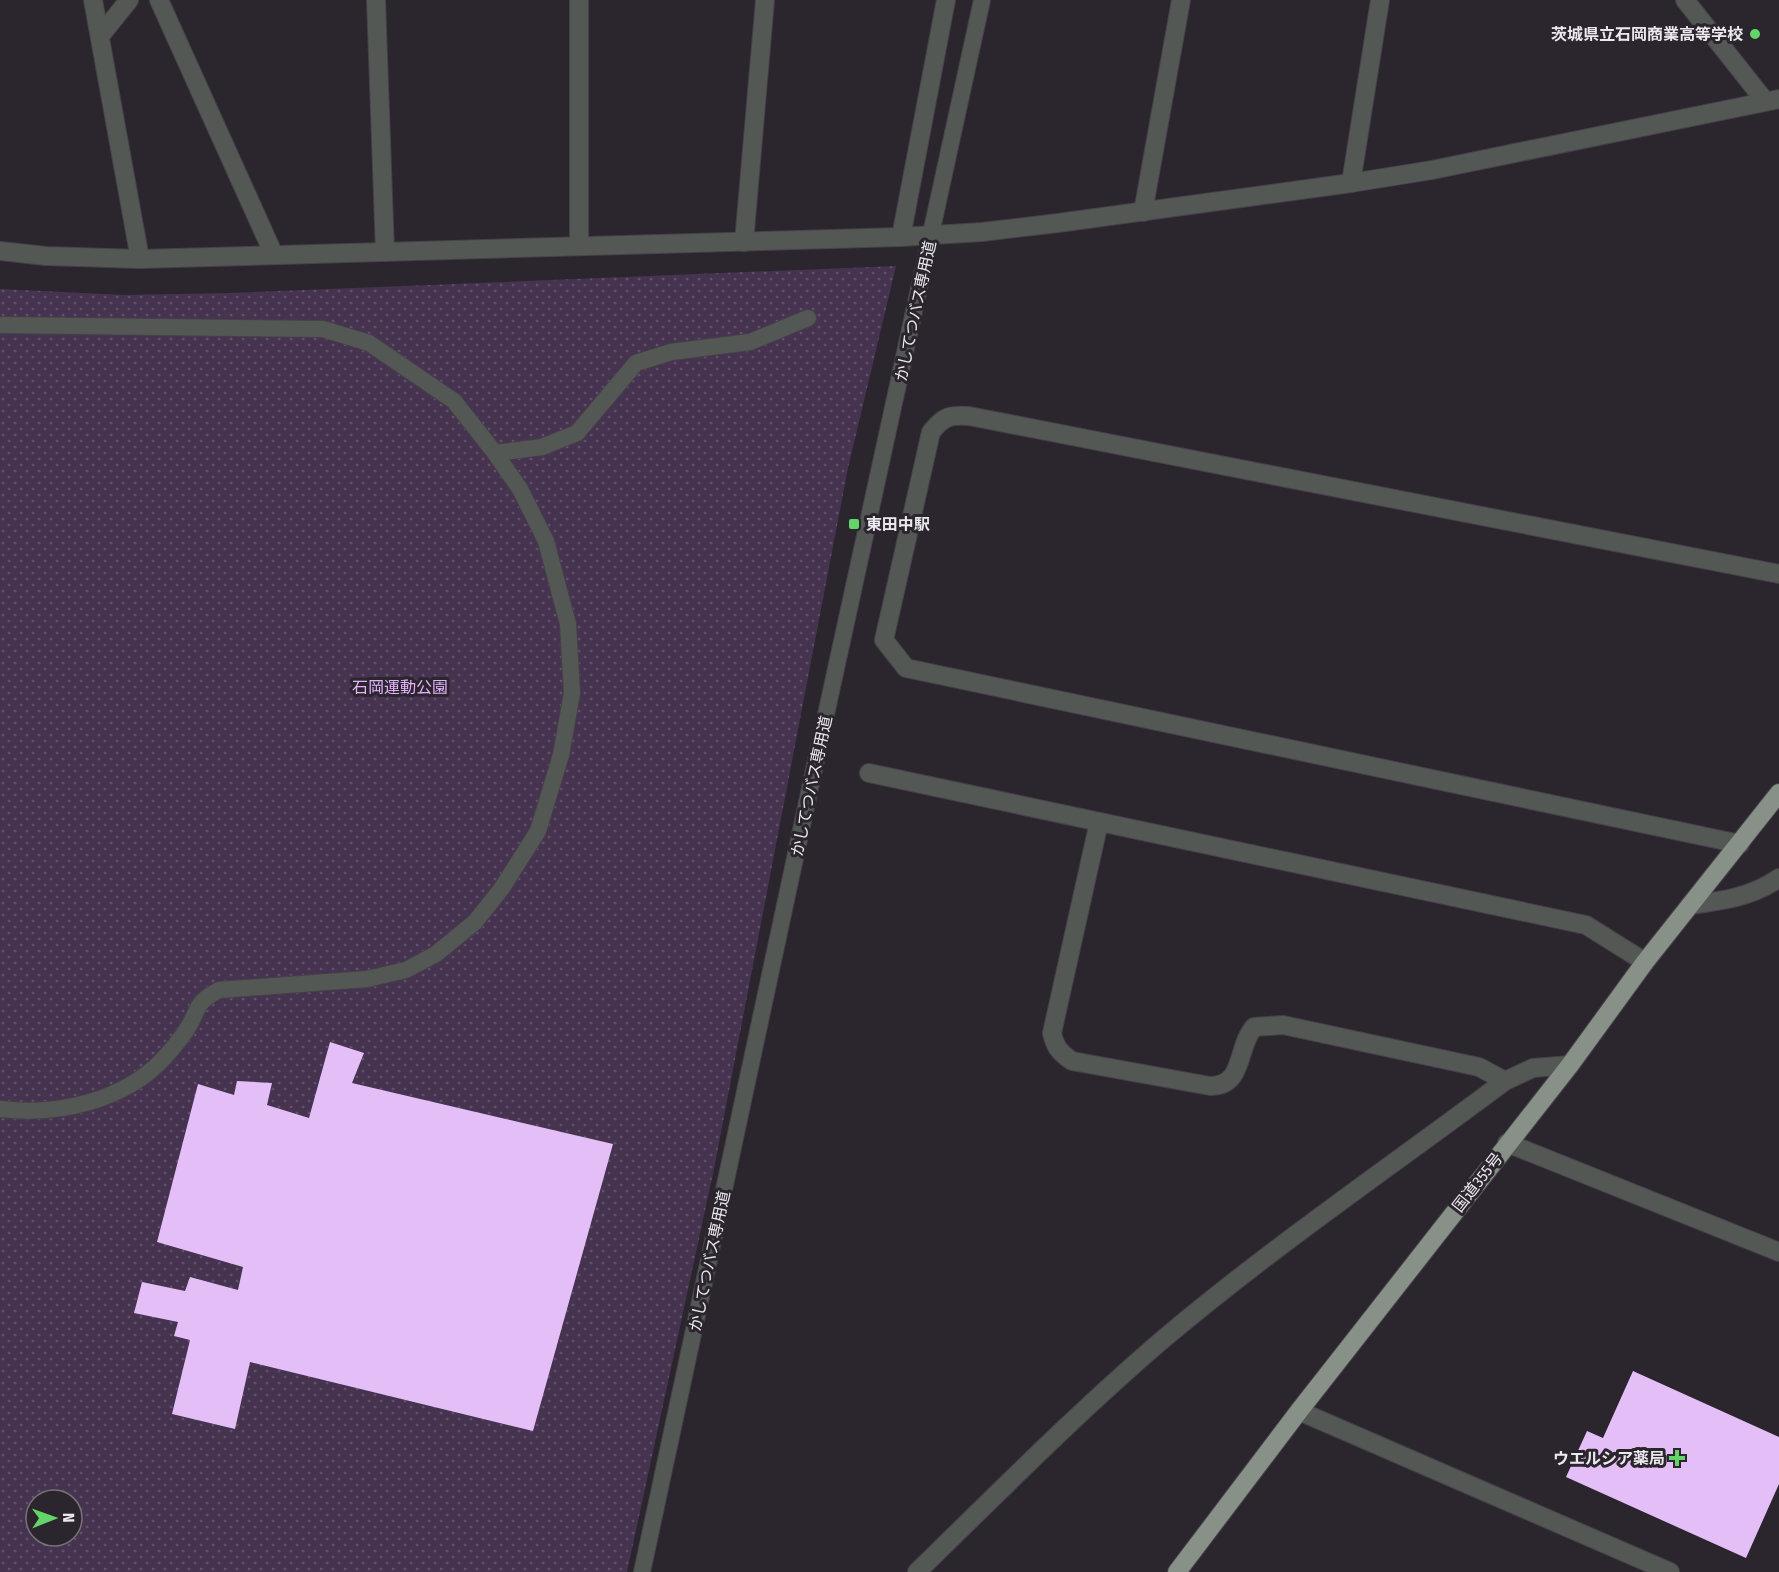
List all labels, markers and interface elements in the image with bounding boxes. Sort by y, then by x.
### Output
place label: 茨城県立石岡商業高等学校 [1551,25,1743,44]
marker: 茨城県立石岡商業高等学校 [1748,27,1762,41]
street label: かしてつバス専用道 [891,239,940,383]
place label: 東田中駅 [866,515,930,534]
marker: 東田中駅 [847,517,861,531]
park label: 石岡運動公園 [352,678,448,697]
street label: かしてつバス専用道 [787,714,836,858]
street label: 国道355号 [1448,1149,1506,1216]
street label: かしてつバス専用道 [685,1189,734,1333]
place label: ウエルシア薬局 [1553,1449,1665,1468]
marker: ウエルシア薬局 [1670,1451,1684,1465]
north arrow [24,1488,84,1548]
text: N [59,1513,78,1523]

